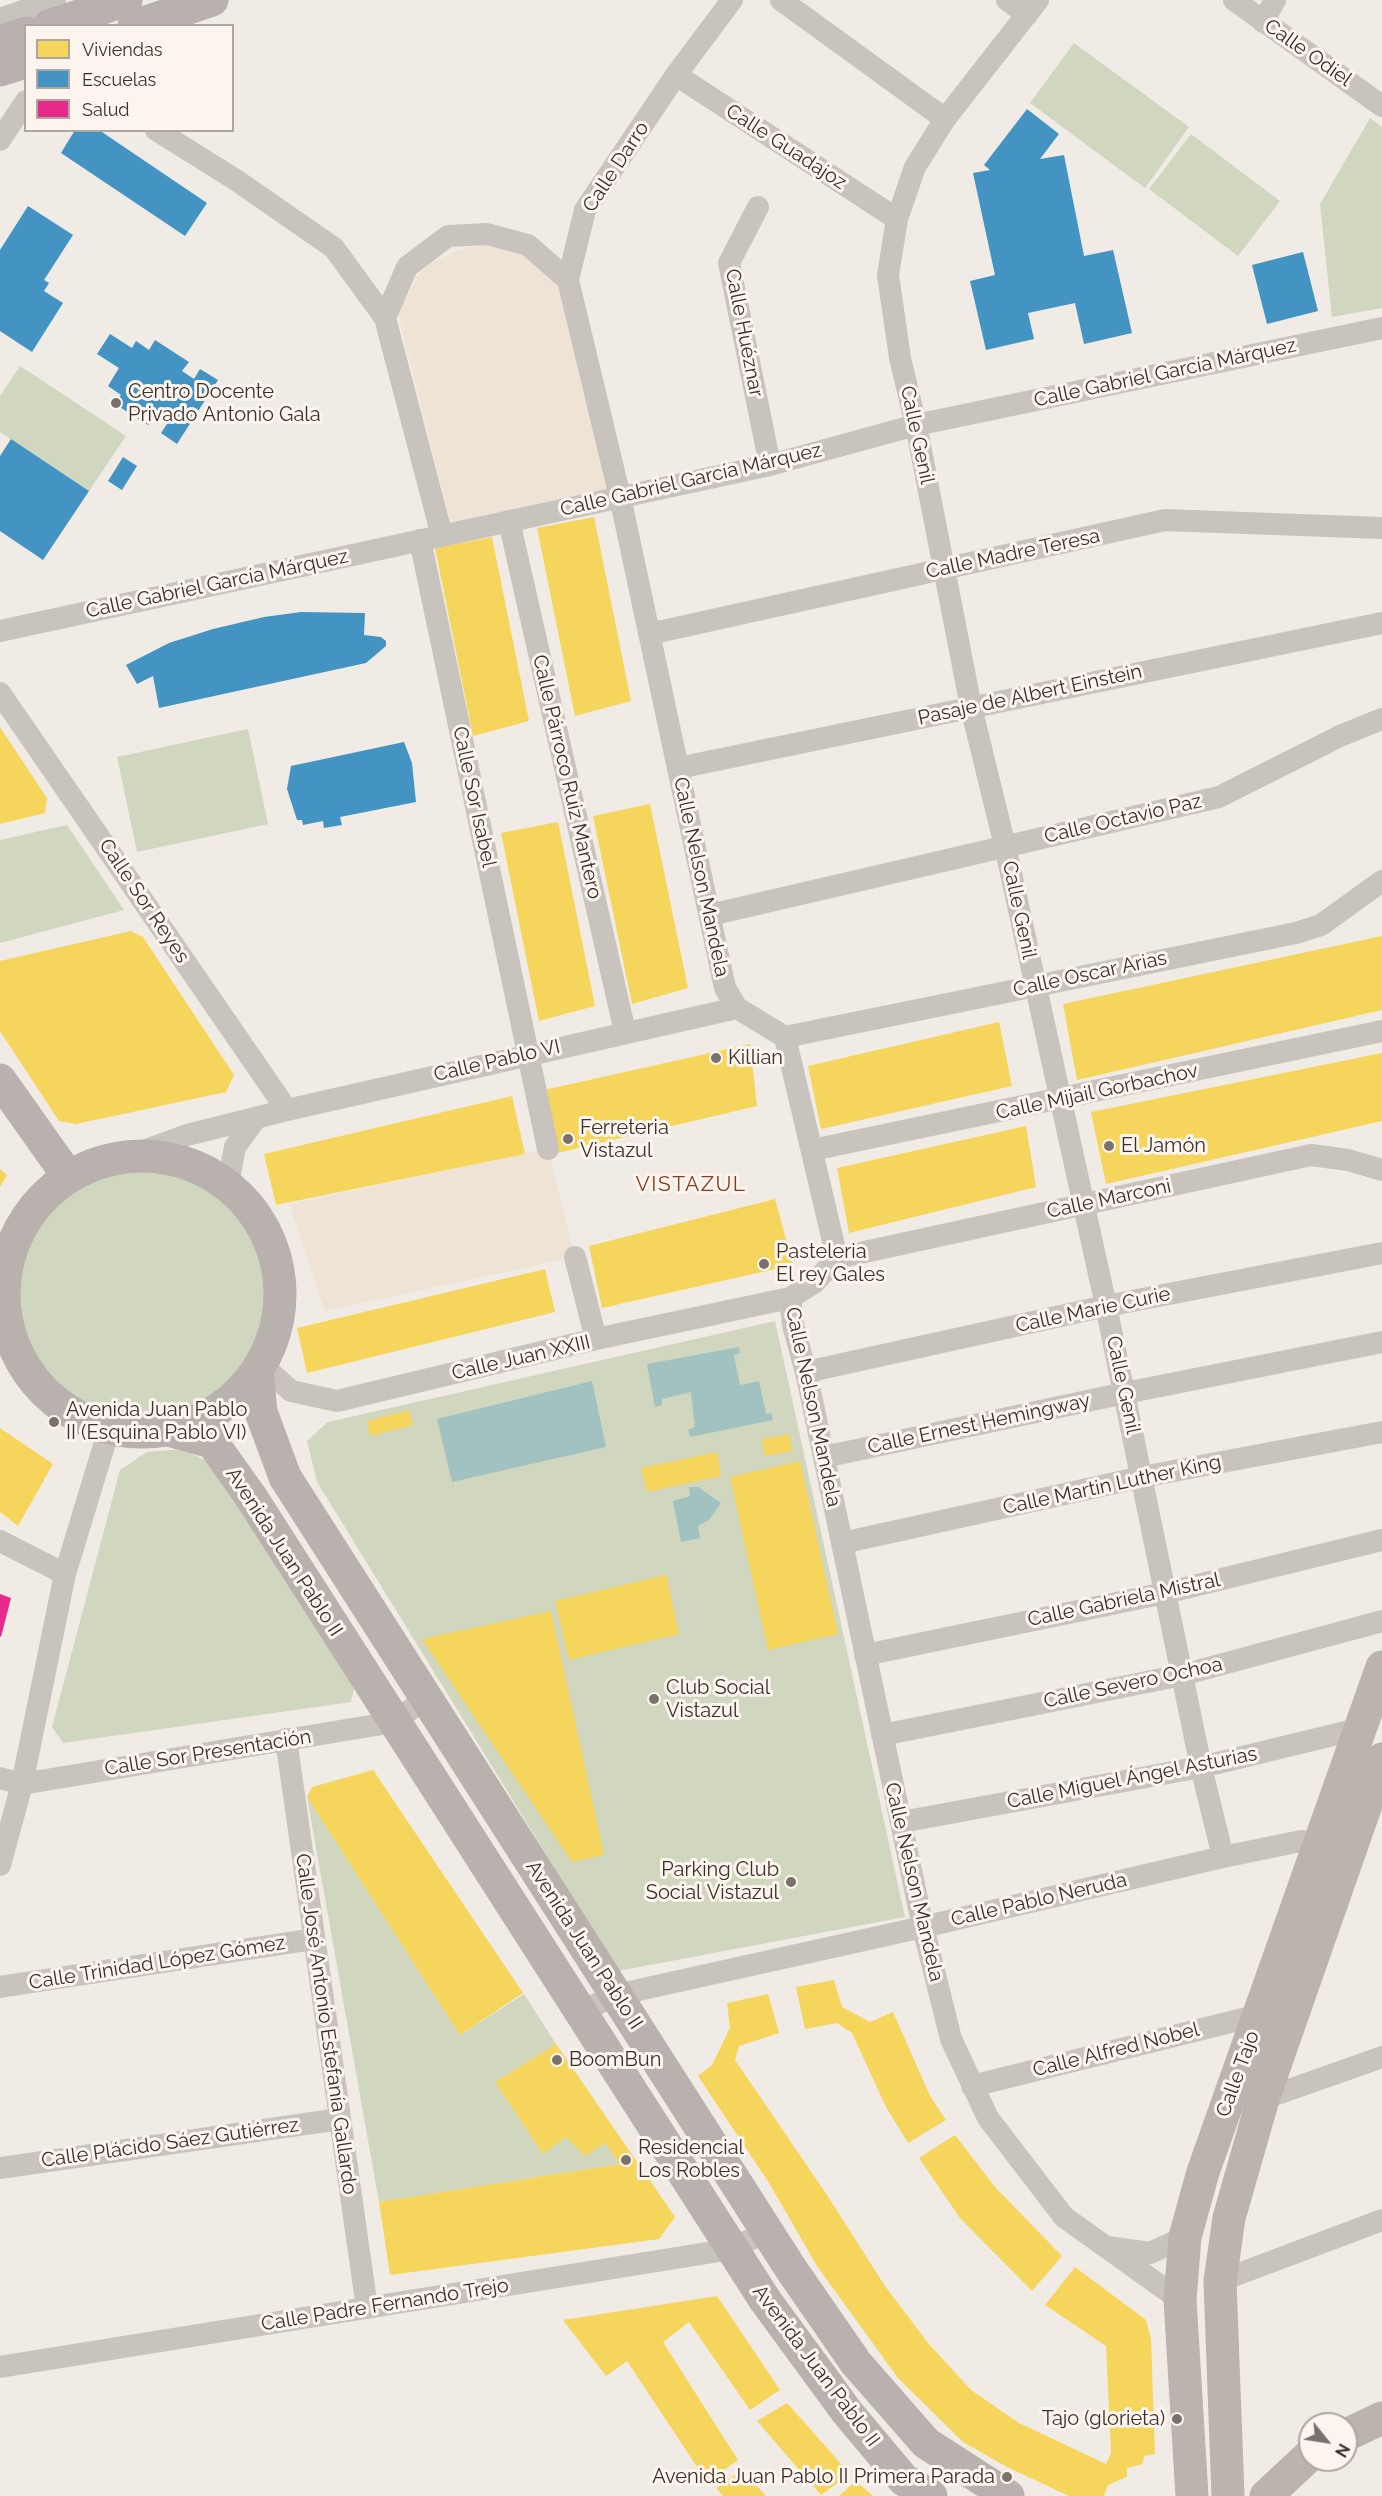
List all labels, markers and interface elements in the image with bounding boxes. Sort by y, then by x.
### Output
street label: Calle Odiel [1260,14,1356,92]
legend [24,24,234,132]
text: Viviendas [82,39,162,60]
text: Escuelas [82,69,156,90]
text: Salud [82,99,130,120]
street label: Calle Guadajoz [721,99,851,195]
street label: Calle Darro [578,117,654,217]
street label: Calle Huéznar [720,267,768,399]
street label: Calle Gabriel García Márquez [1032,333,1298,413]
place label: Centro Docente Privado Antonio Gala [128,380,321,427]
street label: Calle Genil [895,384,939,486]
marker: Centro Docente Privado Antonio Gala [109,396,123,410]
street label: Calle Gabriel García Márquez [558,438,824,522]
street label: Calle Madre Teresa [924,524,1102,584]
street label: Calle Gabriel García Márquez [84,544,350,624]
street label: Calle Párroco Ruiz Mantero [527,653,607,901]
street label: Pasaje de Albert Einstein [916,660,1144,730]
street label: Calle Sor Isabel [447,724,501,870]
street label: Calle Nelson Mandela [668,775,734,979]
street label: Calle Octavio Paz [1042,789,1204,849]
street label: Calle Sor Reyes [94,834,194,968]
street label: Calle Genil [997,859,1041,961]
street label: Calle Oscar Arias [1011,946,1169,1002]
street label: Calle Pablo VI [432,1035,562,1087]
place label: Killian [728,1046,783,1070]
marker: Killian [709,1051,723,1065]
street label: Calle Mijail Gorbachov [994,1059,1200,1125]
place label: Ferreteria Vistazul [580,1116,669,1163]
marker: Ferreteria Vistazul [561,1132,575,1146]
place label: El Jamón [1121,1134,1206,1158]
marker: El Jamón [1102,1139,1116,1153]
district label: VISTAZUL [635,1172,747,1198]
street label: Calle Marconi [1045,1174,1173,1224]
place label: Pasteleria El rey Gales [776,1240,885,1287]
marker: Pasteleria El rey Gales [757,1257,771,1271]
street label: Calle Marie Curie [1013,1282,1173,1338]
street label: Calle Nelson Mandela [780,1305,846,1509]
street label: Calle Juan XXIII [449,1330,593,1386]
street label: Calle Genil [1101,1334,1145,1436]
street label: Calle Ernest Hemingway [866,1389,1092,1459]
place label: Avenida Juan Pablo II (Esquina Pablo VI) [66,1398,247,1445]
marker: Avenida Juan Pablo II (Esquina Pablo VI) [47,1415,61,1429]
street label: Calle Martin Luther King [1001,1450,1223,1520]
street label: Avenida Juan Pablo II [220,1463,348,1641]
street label: Calle Gabriela Mistral [1026,1568,1222,1632]
street label: Calle Severo Ochoa [1041,1652,1225,1714]
place label: Club Social Vistazul [666,1676,770,1723]
marker: Club Social Vistazul [647,1692,661,1706]
street label: Calle Sor Presentación [103,1725,313,1781]
street label: Calle Miguel Ángel Asturias [1005,1742,1259,1814]
street label: Calle Nelson Mandela [879,1780,949,1984]
street label: Calle José Antonio Estefanía Gallardo [290,1852,362,2196]
street label: Avenida Juan Pablo II [520,1856,648,2034]
place label: Parking Club Social Vistazul [646,1858,779,1905]
street label: Calle Pablo Neruda [949,1868,1129,1932]
marker: Parking Club Social Vistazul [784,1875,798,1889]
street label: Calle Trinidad López Gómez [27,1931,287,1995]
street label: Calle Alfred Nobel [1030,2018,1202,2082]
street label: Calle Tajo [1211,2028,1265,2120]
place label: BoomBun [569,2048,661,2072]
marker: BoomBun [550,2053,564,2067]
street label: Calle Plácido Sáez Gutiérrez [40,2113,300,2173]
place label: Residencial Los Robles [638,2136,744,2183]
marker: Residencial Los Robles [619,2153,633,2167]
street label: Calle Padre Fernando Trejo [259,2274,511,2336]
street label: Avenida Juan Pablo II [747,2280,885,2452]
place label: Tajo (glorieta) [1042,2407,1165,2431]
marker: Tajo (glorieta) [1170,2412,1184,2426]
north arrow [1298,2412,1358,2472]
text: N [1331,2440,1354,2460]
place label: Avenida Juan Pablo II Primera Parada [652,2465,995,2489]
marker: Avenida Juan Pablo II Primera Parada [1000,2470,1014,2484]

